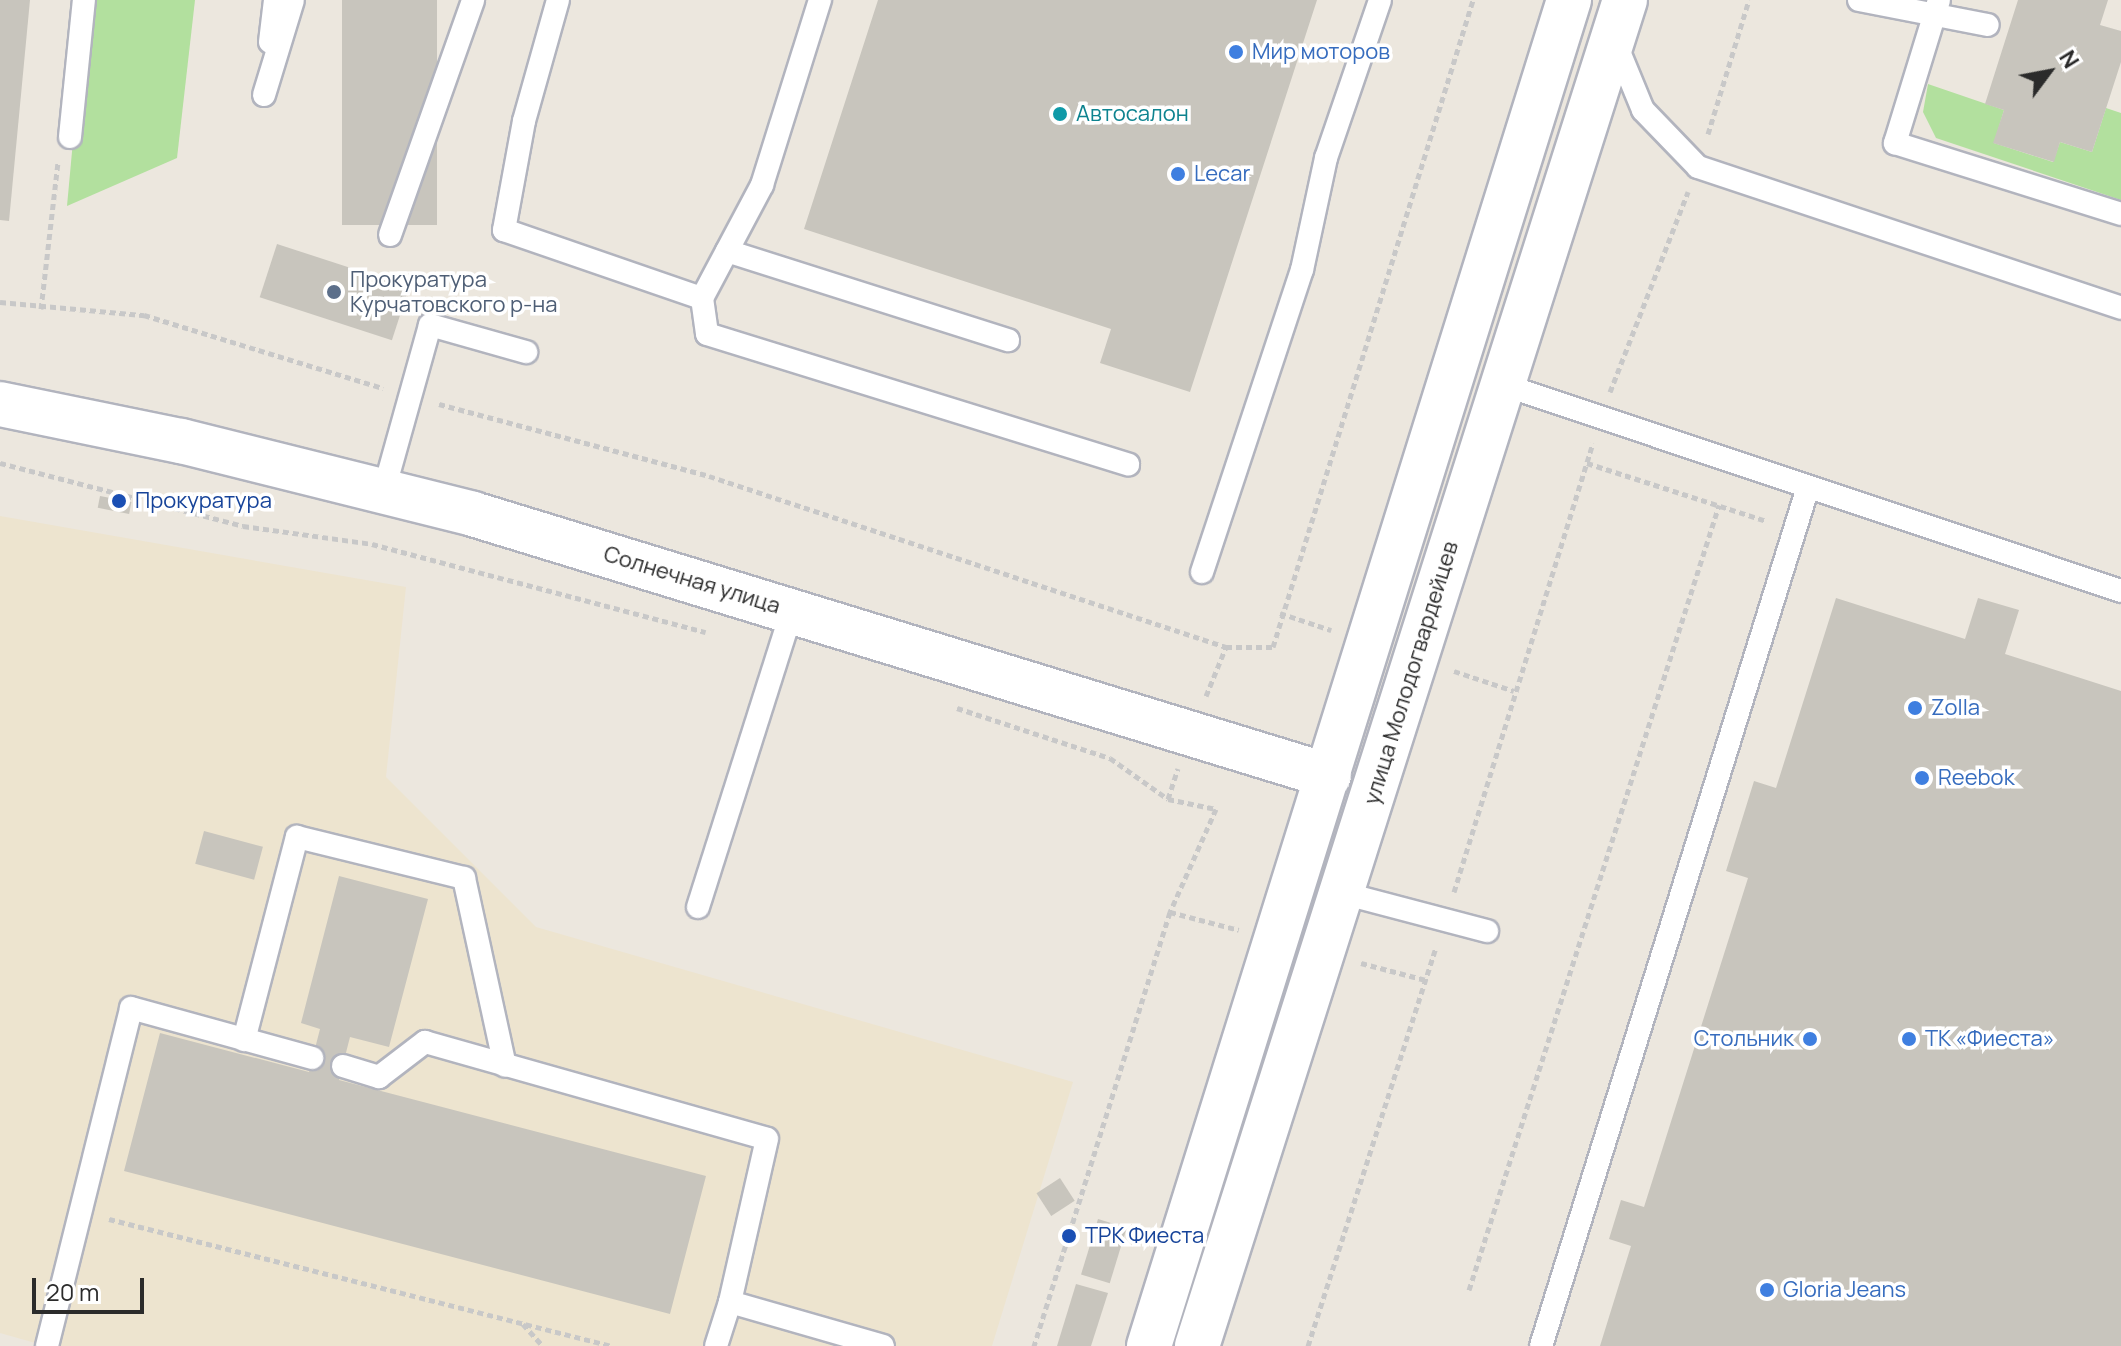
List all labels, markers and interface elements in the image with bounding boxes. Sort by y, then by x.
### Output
north arrow [2009,32,2089,112]
place label: Мир моторов [1252,39,1390,65]
marker: Мир моторов [1227,43,1245,61]
text: N [2052,45,2086,74]
place label: Автосалон [1076,101,1189,127]
marker: Автосалон [1051,105,1069,123]
place label: Lecar [1194,161,1250,187]
marker: Lecar [1169,165,1187,183]
place label: Прокуратура Курчатовского р-на [350,266,557,318]
marker: Прокуратура Курчатовского р-на [325,283,343,301]
place label: Прокуратура [135,488,272,514]
marker: Прокуратура [110,492,128,510]
street label: улица Молодогвардейцев [1358,538,1464,808]
street label: Солнечная улица [601,541,783,619]
place label: Zolla [1931,695,1980,721]
marker: Zolla [1906,699,1924,717]
place label: Reebok [1938,765,2015,791]
marker: Reebok [1913,769,1931,787]
place label: Стольник [1694,1026,1794,1052]
place label: ТК «Фиеста» [1925,1026,2055,1052]
marker: Стольник [1801,1030,1819,1048]
marker: ТК «Фиеста» [1900,1030,1918,1048]
place label: ТРК Фиеста [1085,1223,1205,1249]
marker: ТРК Фиеста [1060,1227,1078,1245]
scale bar [36,1262,148,1312]
text: 20 m [46,1275,99,1308]
place label: Gloria Jeans [1783,1277,1906,1303]
marker: Gloria Jeans [1758,1281,1776,1299]

